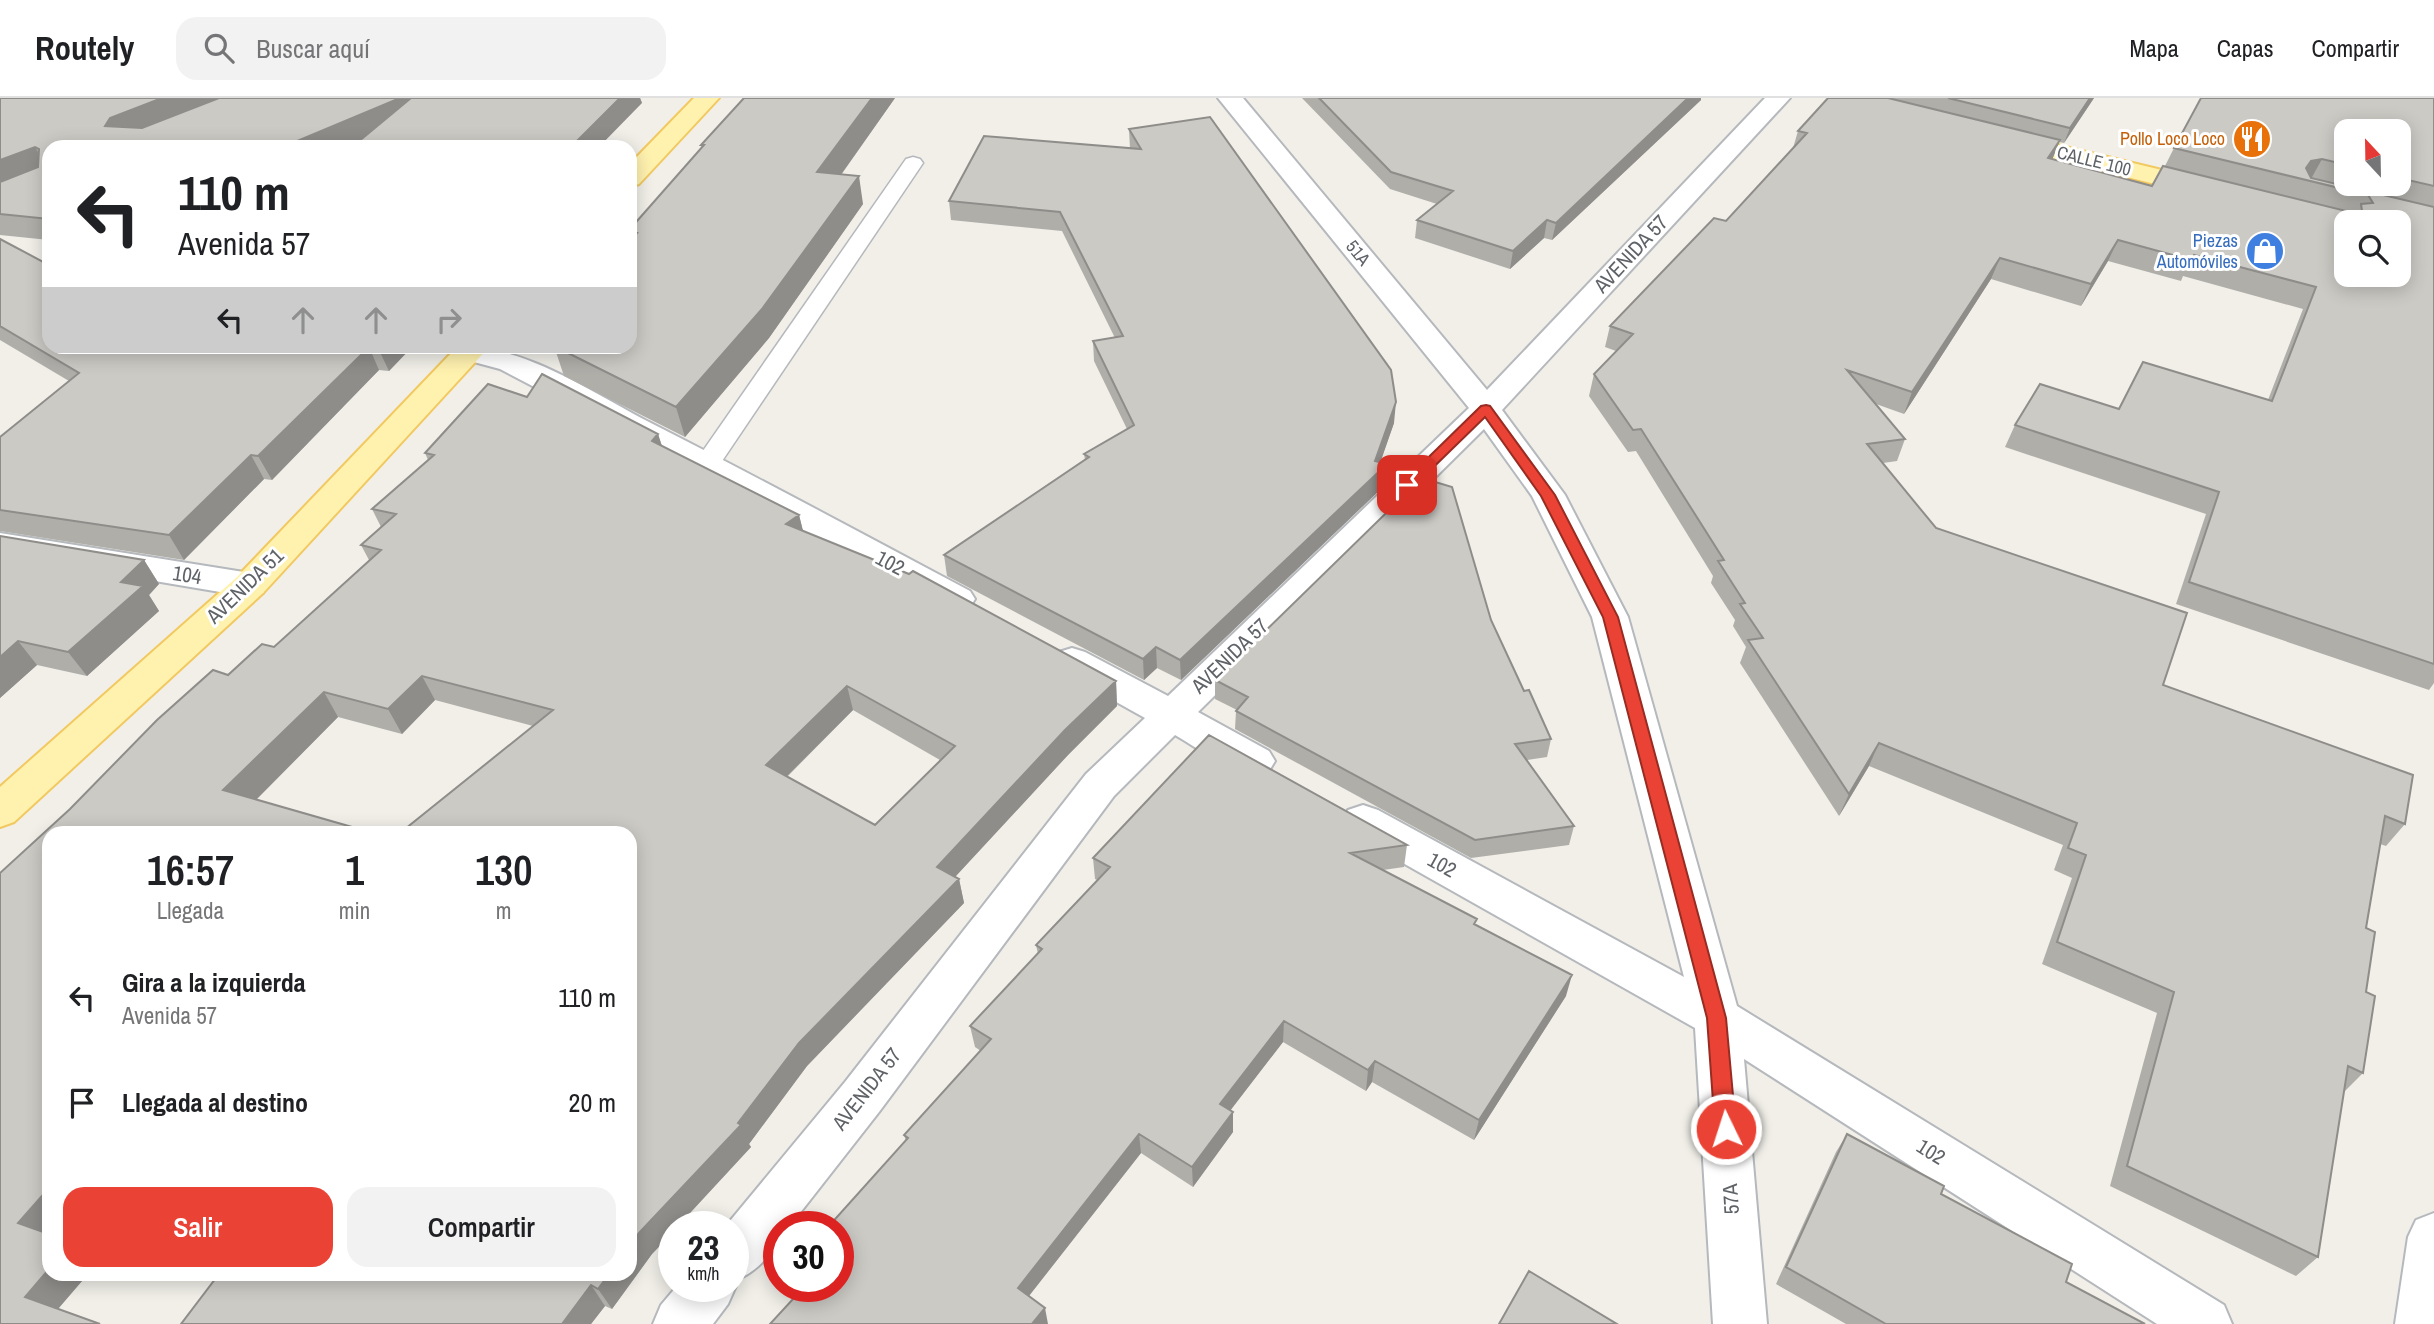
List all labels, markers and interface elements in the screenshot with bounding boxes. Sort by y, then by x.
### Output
search box [176,17,666,80]
text: Routely [35,26,134,70]
icon: search [200,29,238,67]
text: Buscar aquí [256,31,370,66]
text: Mapa [2129,32,2179,64]
text: Capas [2217,32,2274,64]
text: Compartir [2312,32,2399,64]
restaurant icon: Pollo Loco Loco [2231,118,2273,160]
north arrow [2334,119,2412,196]
map controls [2334,119,2411,287]
place label: Pollo Loco Loco [2120,126,2225,151]
street label: CALLE 100 [2054,139,2134,182]
text: 110 m [178,159,290,225]
icon: left [63,168,154,259]
street label: AVENIDA 57 [1586,208,1674,300]
button: search [2334,210,2411,287]
text: Avenida 57 [178,222,310,265]
place label: Piezas Automóviles [2156,228,2238,274]
shop icon: Piezas Automóviles [2244,230,2286,272]
street label: 51A [1340,235,1376,271]
icon: left [211,301,249,339]
icon: ahead [284,301,322,339]
icon: ahead [357,301,395,339]
icon: right [430,301,468,339]
pin [1377,455,1437,515]
icon: arrive [1388,466,1426,504]
street label: AVENIDA 51 [199,541,290,631]
street label: 102 [871,543,910,582]
street label: 104 [171,558,204,591]
street label: AVENIDA 57 [1184,611,1275,701]
text: 16:57 [147,842,234,898]
text: 1 [345,842,364,898]
text: 130 [475,842,532,898]
street label: 102 [1423,845,1462,884]
text: Llegada [157,895,224,926]
text: min [339,895,370,926]
text: m [496,895,511,926]
text: Gira a la izquierda [122,965,306,1000]
icon: left [63,979,101,1017]
text: 110 m [558,980,616,1015]
text: Avenida 57 [122,1000,217,1031]
street label: AVENIDA 57 [825,1041,908,1137]
icon: arrive [63,1084,101,1122]
text: Llegada al destino [122,1085,308,1120]
text: 20 m [569,1085,616,1120]
position arrow [1689,1092,1763,1166]
street label: 102 [1911,1132,1951,1171]
street label: 57A [1715,1182,1746,1215]
button: Salir [63,1187,333,1267]
button: Compartir [347,1187,616,1267]
speed limit sign: 30 [763,1211,854,1302]
text: 23 [688,1224,719,1271]
text: km/h [688,1261,720,1286]

